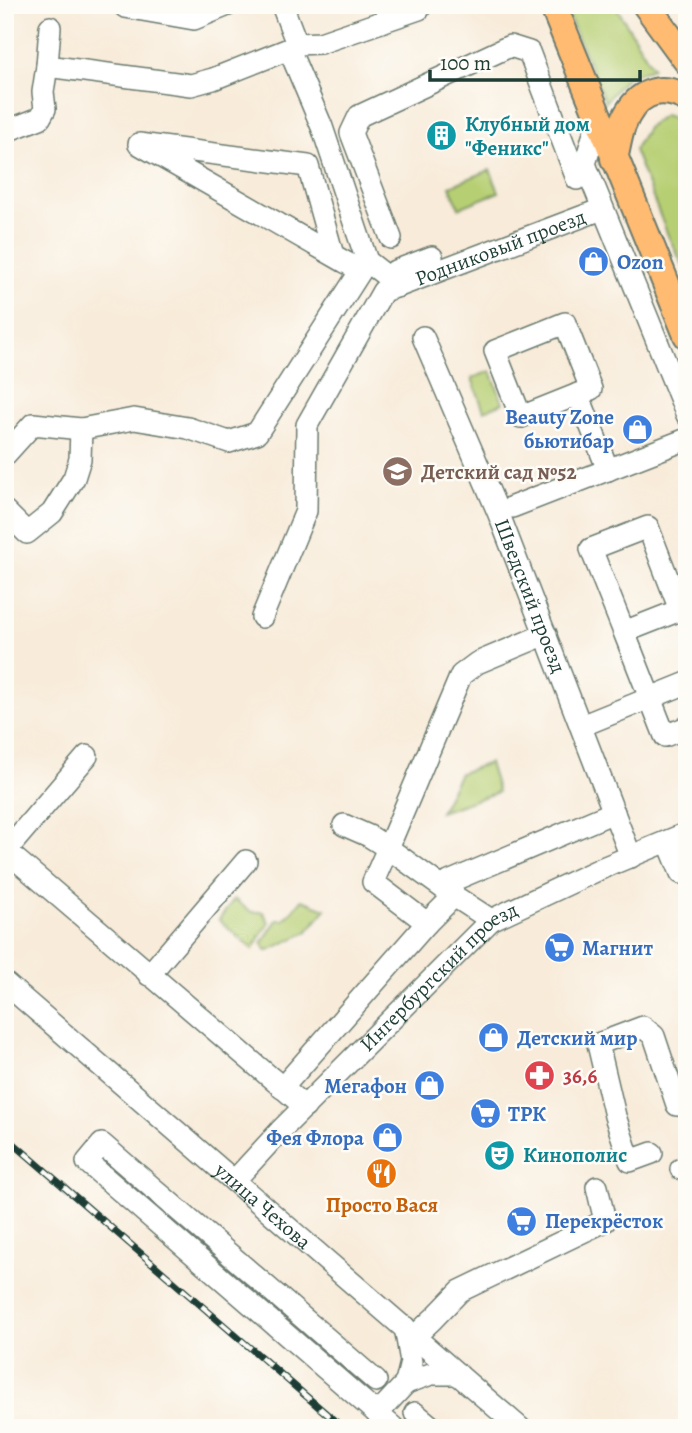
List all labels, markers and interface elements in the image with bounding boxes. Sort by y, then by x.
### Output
scale bar [430,38,640,82]
text: 100 m [440,49,491,77]
place label: Клубный дом "Феникс" [465,110,590,162]
building icon: Клубный дом "Феникс" [425,119,459,153]
street label: Родниковый проезд [411,202,590,293]
shop icon: Ozon [577,245,611,279]
place label: Ozon [617,248,664,276]
place label: Beauty Zone бьютибар [505,403,614,455]
shop icon: Beauty Zone бьютибар [620,412,654,446]
school or university icon: Детский сад №52 [381,455,415,489]
place label: Детский сад №52 [421,458,577,486]
street label: Шведский проезд [488,514,573,677]
street label: Ингербургский проезд [353,895,522,1058]
supermarket icon: Магнит [542,931,576,965]
place label: Магнит [582,934,653,962]
shop icon: Детский мир [477,1021,511,1055]
place label: Детский мир [517,1024,637,1052]
pharmacy icon: 36,6 [523,1059,557,1093]
place label: 36,6 [563,1062,597,1090]
shop icon: Мегафон [413,1069,447,1103]
place label: Мегафон [324,1072,407,1100]
supermarket icon: ТРК [468,1097,502,1131]
place label: ТРК [508,1100,546,1128]
shop icon: Фея Флора [370,1121,404,1155]
place label: Фея Флора [266,1124,364,1152]
theatre icon: Кинополис [483,1138,517,1172]
place label: Кинополис [523,1141,627,1169]
street label: улица Чехова [208,1156,318,1256]
restaurant icon: Просто Вася [365,1156,399,1190]
place label: Просто Вася [326,1191,438,1219]
supermarket icon: Перекрёсток [505,1204,539,1238]
place label: Перекрёсток [545,1207,663,1235]

